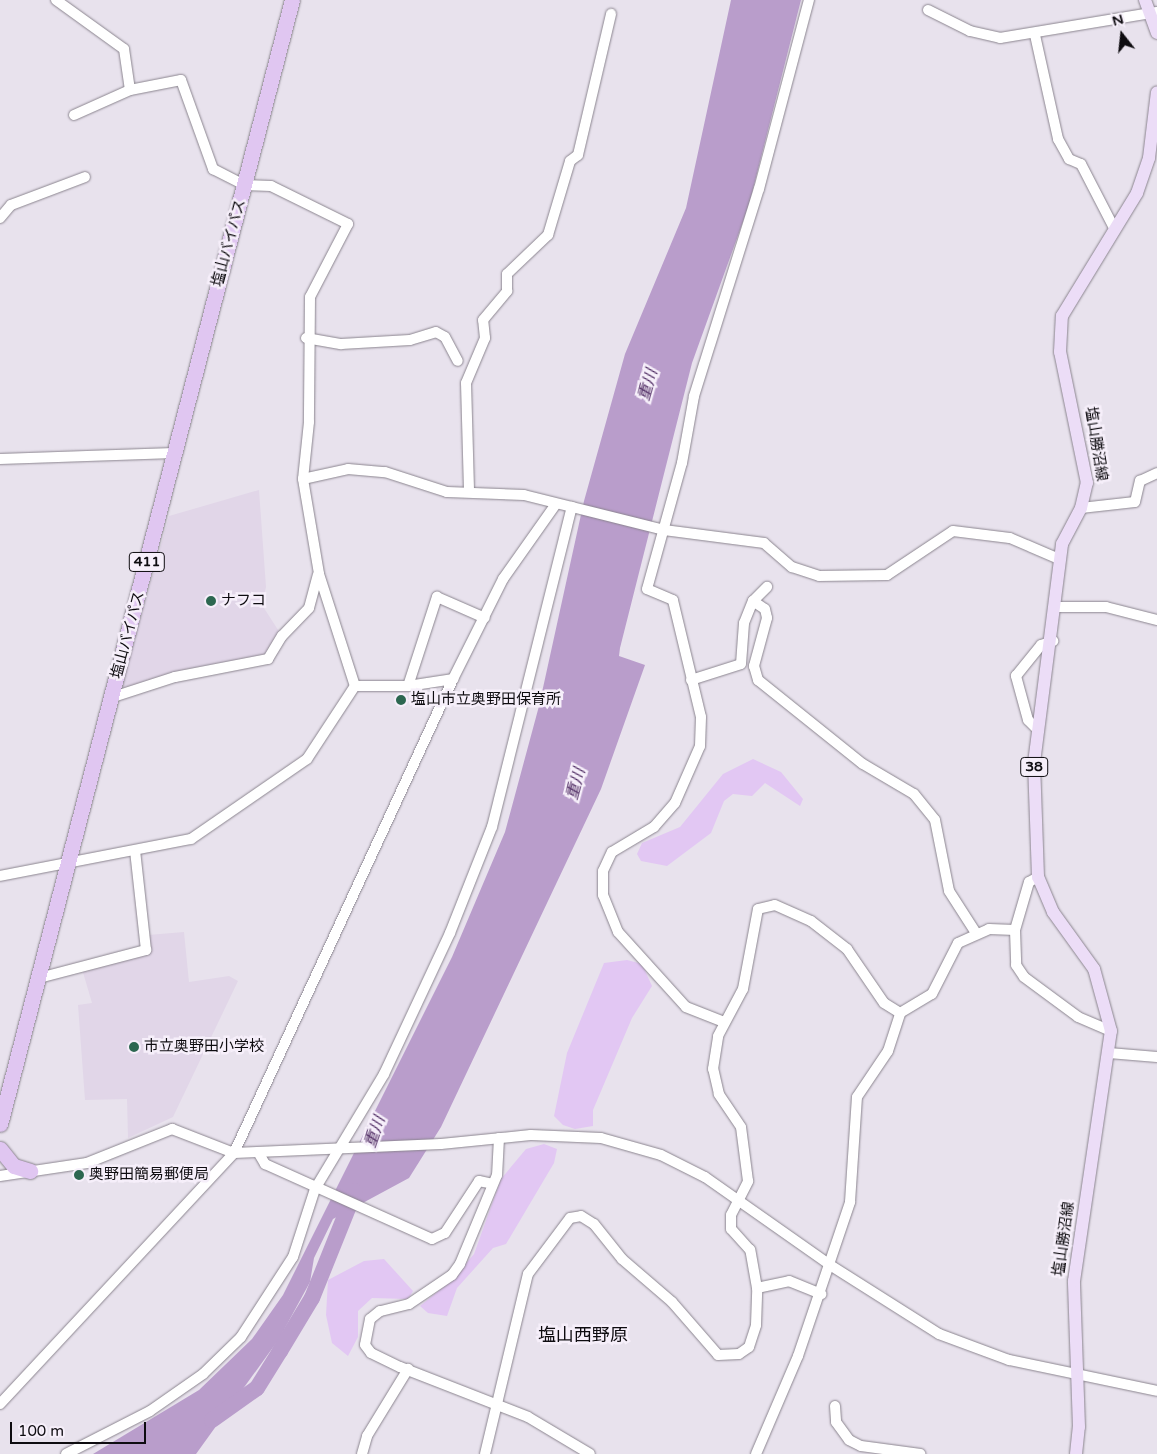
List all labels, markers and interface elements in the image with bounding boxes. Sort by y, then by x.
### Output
north arrow [1097,10,1147,60]
text: N [1110,10,1125,30]
street label: 塩山バイパス [209,197,249,289]
water label: 重川 [634,367,662,403]
street label: 塩山勝沼線 [1081,406,1111,482]
road number: 411 [128,550,166,574]
street label: 塩山バイパス [108,589,148,681]
place label: ナフコ [221,592,266,610]
marker: ナフコ [205,595,217,607]
place label: 塩山市立奥野田保育所 [411,691,561,709]
marker: 塩山市立奥野田保育所 [395,694,407,706]
road number: 38 [1019,756,1049,779]
water label: 重川 [563,766,589,802]
place label: 市立奥野田小学校 [144,1038,264,1056]
marker: 市立奥野田小学校 [128,1041,140,1053]
water label: 重川 [361,1114,389,1150]
place label: 奥野田簡易郵便局 [89,1166,209,1184]
marker: 奥野田簡易郵便局 [73,1169,85,1181]
street label: 塩山勝沼線 [1050,1201,1078,1277]
district label: 塩山西野原 [538,1324,628,1346]
scale bar [12,1412,149,1444]
text: 100 m [18,1422,64,1440]

